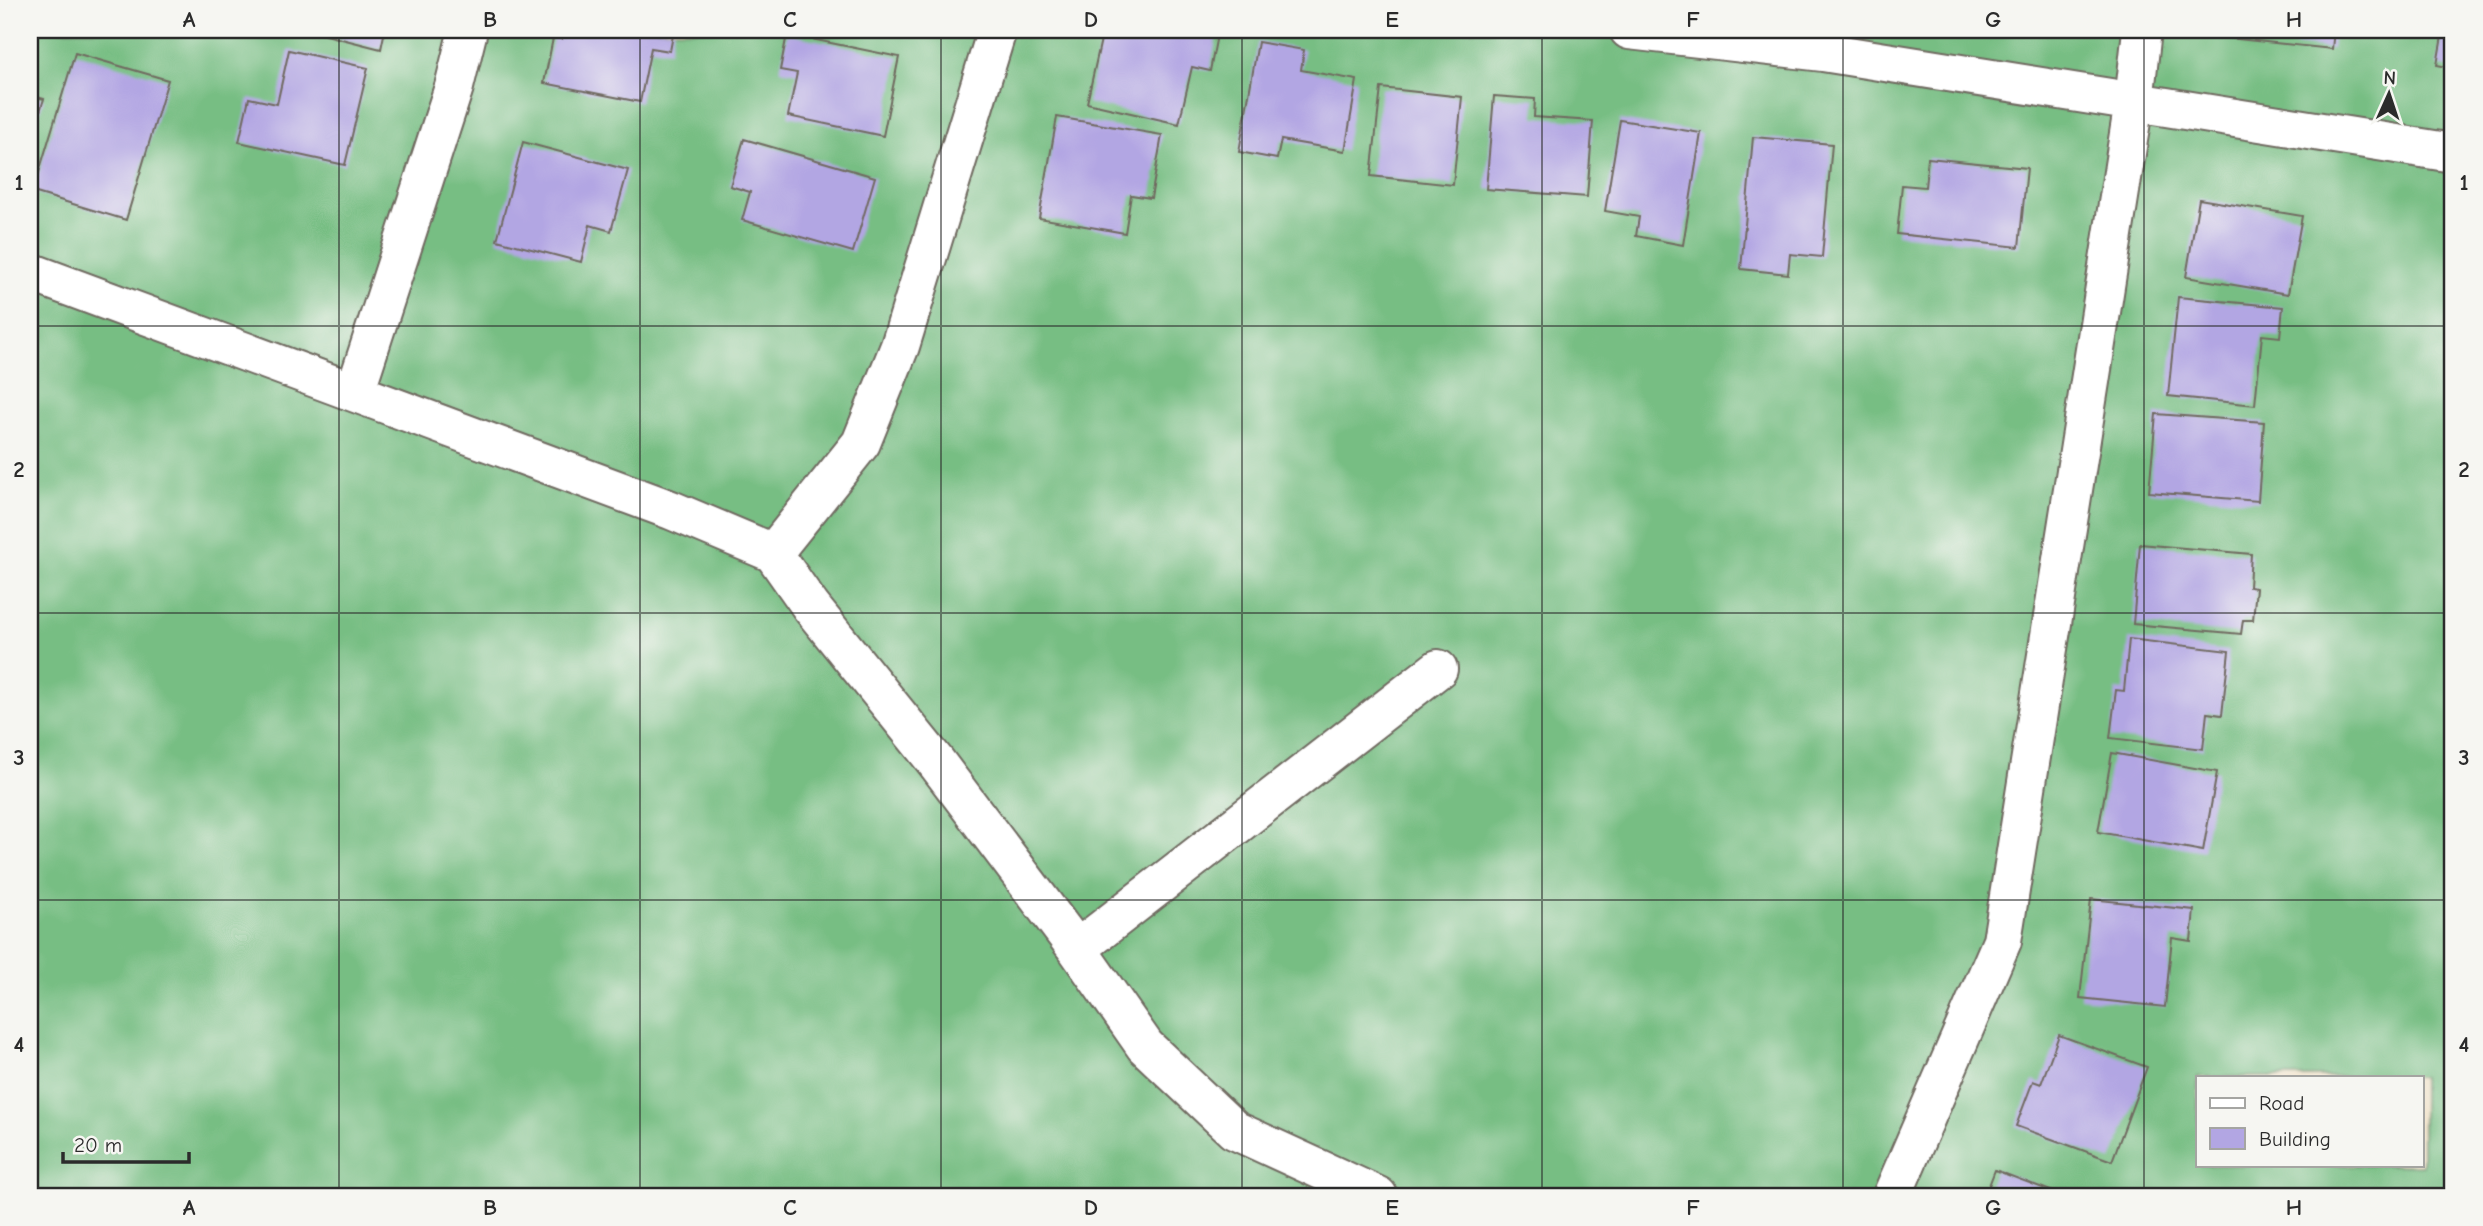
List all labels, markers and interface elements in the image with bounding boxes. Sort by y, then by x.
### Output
text: A [183,6,196,33]
text: B [483,6,497,33]
text: C [783,6,797,33]
text: D [1084,6,1098,33]
text: E [1385,6,1399,33]
text: F [1686,6,1700,33]
text: G [1985,6,2001,33]
text: H [2286,6,2302,33]
north arrow [2354,60,2424,130]
text: N [2383,67,2397,89]
text: 1 [14,169,24,196]
text: 1 [2459,169,2469,196]
text: 2 [13,456,25,483]
text: 2 [2458,456,2470,483]
text: 3 [13,744,25,771]
text: 3 [2458,744,2470,771]
text: 4 [14,1031,25,1058]
text: 4 [2459,1031,2470,1058]
legend [2196,1076,2424,1166]
text: Road [2259,1091,2304,1115]
scale bar [63,1121,189,1165]
text: Building [2259,1127,2331,1151]
text: 20 m [74,1133,122,1157]
text: A [183,1194,196,1221]
text: B [483,1194,497,1221]
text: C [783,1194,797,1221]
text: D [1084,1194,1098,1221]
text: E [1385,1194,1399,1221]
text: F [1686,1194,1700,1221]
text: G [1985,1194,2001,1221]
text: H [2286,1194,2302,1221]

